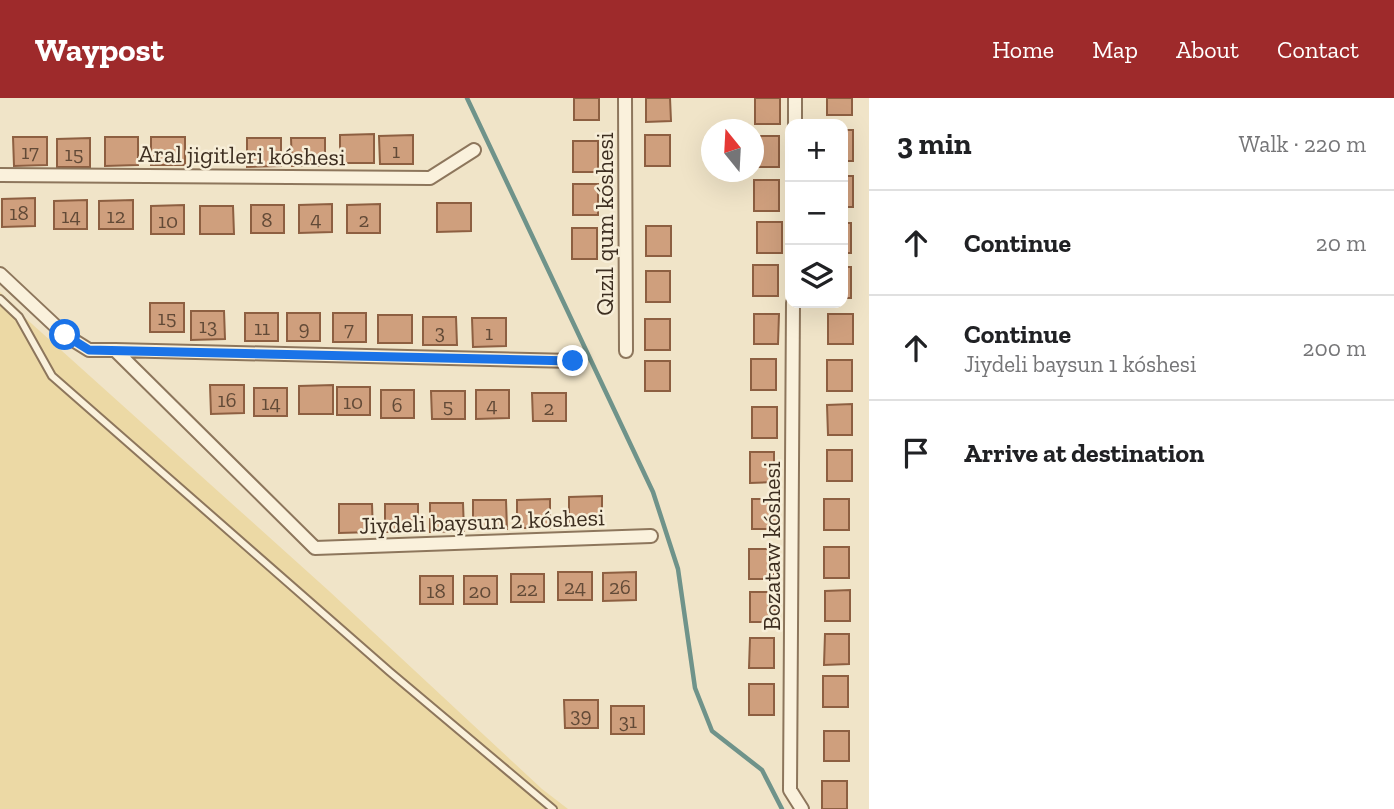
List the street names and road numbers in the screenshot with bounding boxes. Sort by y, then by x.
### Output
street label: Qızıl qum kóshesi [590,132,619,316]
street label: Aral jigitleri kóshesi [138,139,346,171]
street label: Bozataw kóshesi [757,461,786,631]
street label: Jiydeli baysun 2 kóshesi [359,502,605,540]

